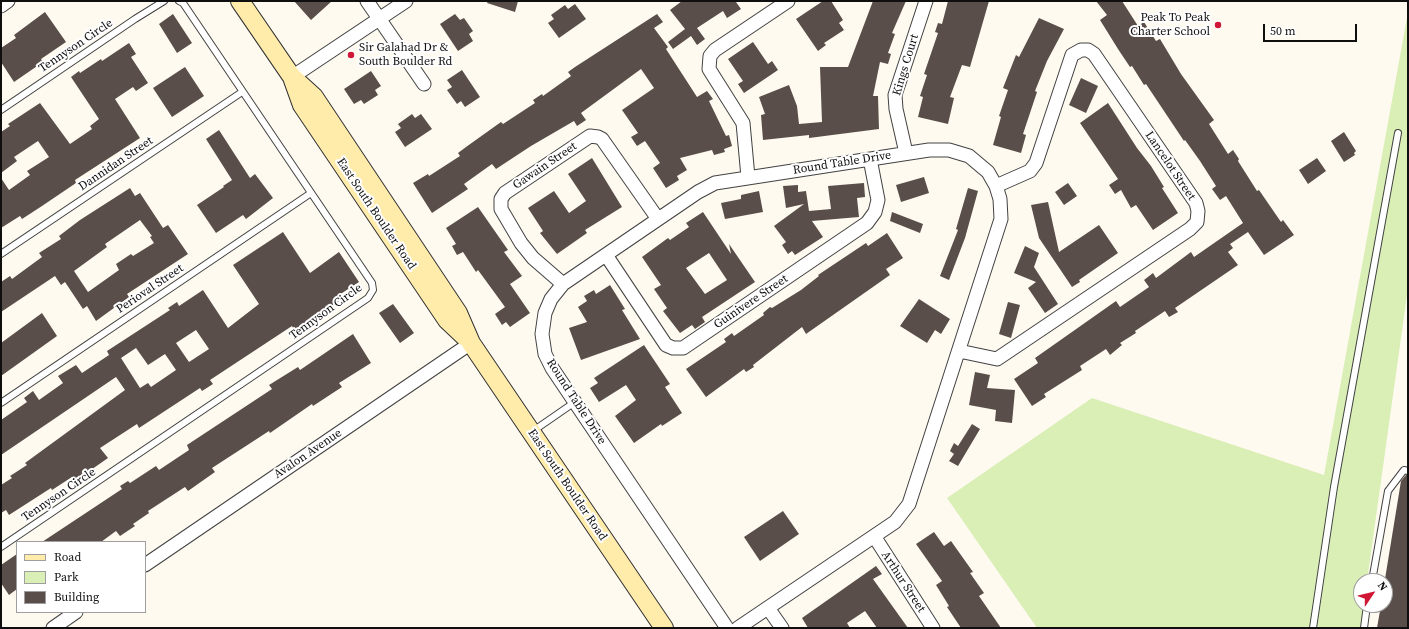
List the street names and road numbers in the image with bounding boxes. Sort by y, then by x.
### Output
street label: Tennyson Circle [36,16,116,76]
street label: Kings Court [890,33,922,97]
street label: Lancelot Street [1142,129,1198,203]
street label: Dannidan Street [76,134,156,194]
street label: Gawain Street [510,139,580,193]
street label: Round Table Drive [792,148,892,178]
street label: East South Boulder Road [333,156,419,272]
street label: Perioval Street [114,261,186,317]
street label: Guinivere Street [711,272,791,332]
street label: Tennyson Circle [287,281,365,343]
street label: Round Table Drive [543,357,609,447]
street label: Avalon Avenue [271,426,345,482]
street label: East South Boulder Road [524,427,610,543]
street label: Tennyson Circle [19,465,99,525]
street label: Arthur Street [878,549,928,615]

